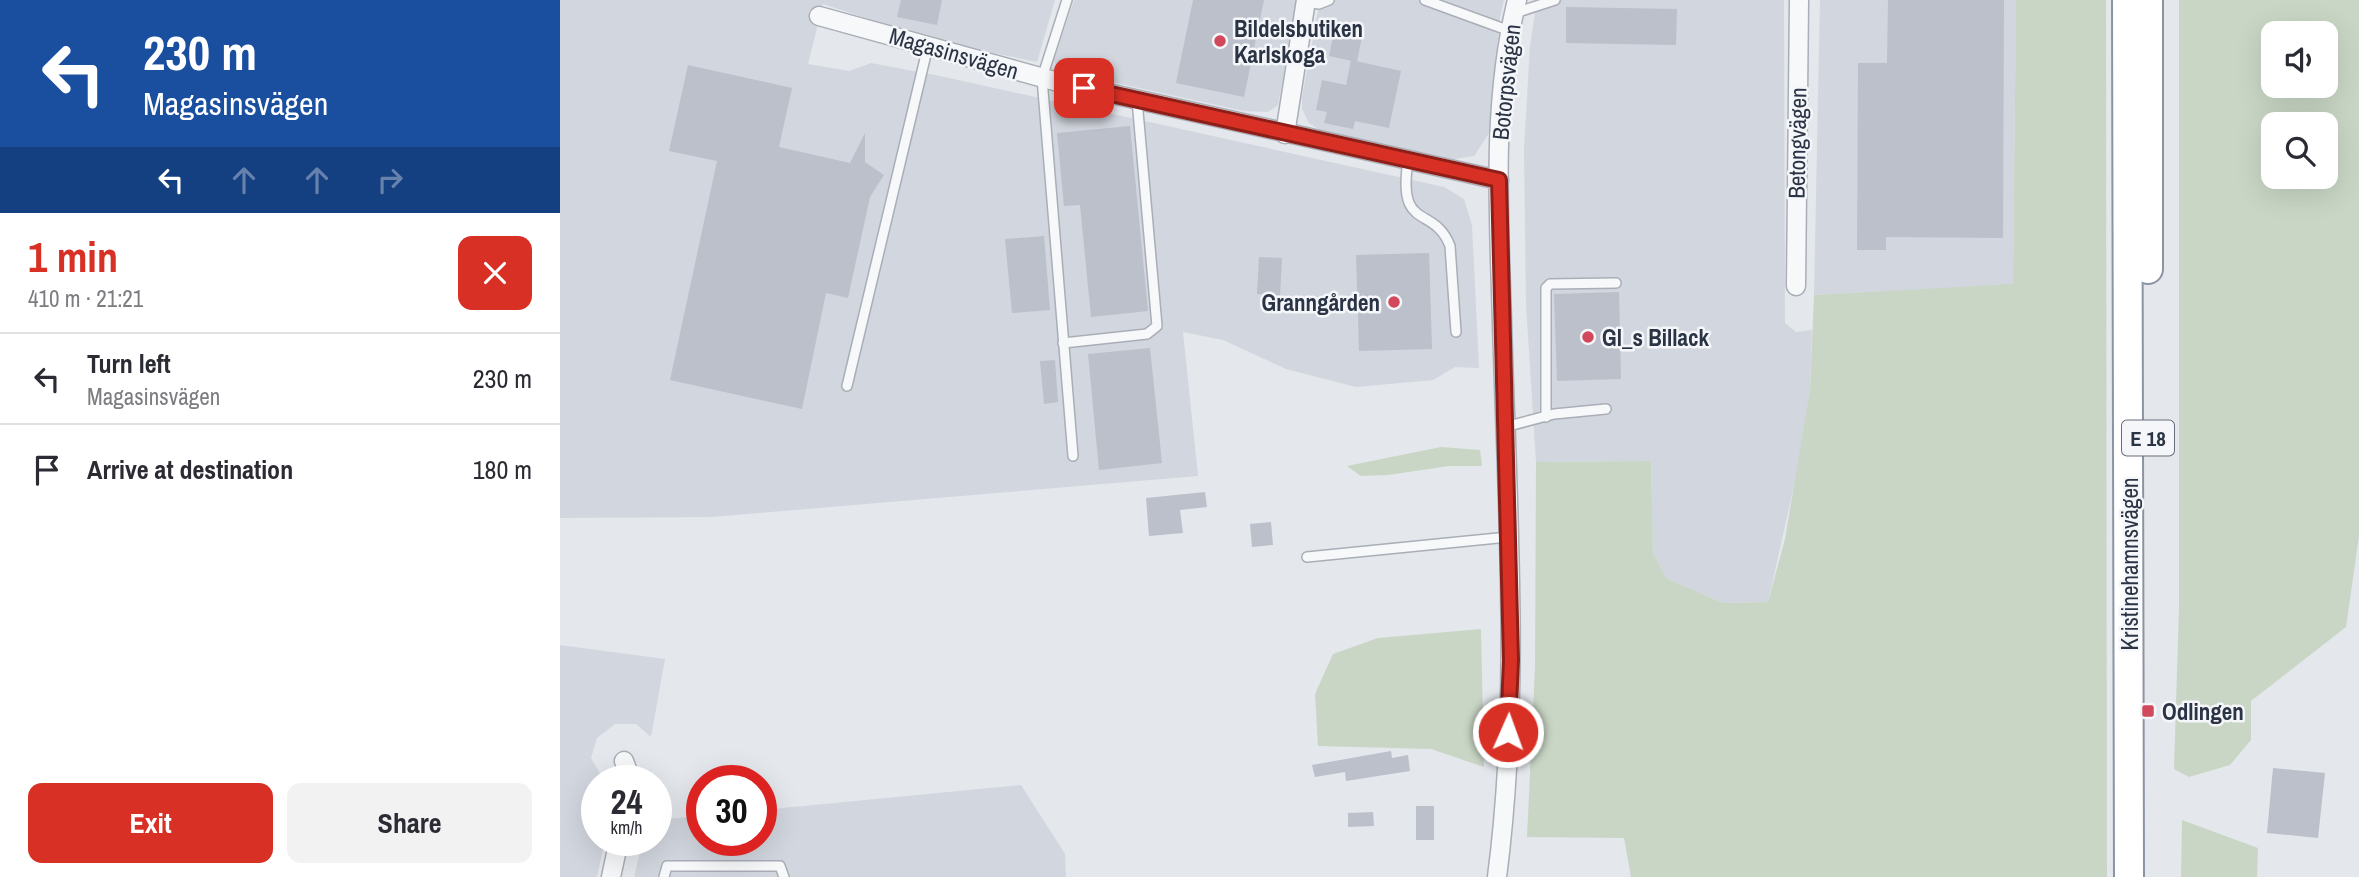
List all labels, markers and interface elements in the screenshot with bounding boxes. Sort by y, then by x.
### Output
place label: Bildelsbutiken Karlskoga [1234,13,1363,70]
text: 230 m [143,19,257,85]
street label: Magasinsvägen [886,20,1022,86]
map controls [2261,21,2338,189]
button: sound [2261,21,2338,98]
street label: Botorpsvägen [1485,23,1527,141]
icon: left [28,28,119,119]
marker: Bildelsbutiken Karlskoga [1212,33,1228,49]
pin [1054,58,1114,118]
icon: arrive [1065,69,1103,107]
text: Magasinsvägen [143,82,328,125]
street label: Betongvägen [1781,87,1813,199]
button: search [2261,112,2338,189]
icon: left [152,161,190,199]
icon: ahead [225,161,263,199]
icon: ahead [298,161,336,199]
icon: right [371,161,409,199]
text: 1 min [28,229,118,285]
button: close [458,236,532,310]
text: 410 m · 21:21 [28,283,143,314]
place label: Granngården [1262,287,1380,318]
marker: Granngården [1386,294,1402,310]
place label: Gl_s Billack [1602,322,1709,353]
marker: Gl_s Billack [1580,329,1596,345]
text: Turn left [87,346,171,381]
icon: left [28,360,66,398]
text: 230 m [473,361,532,396]
text: Magasinsvägen [87,381,220,412]
road number: E 18 [2122,420,2174,456]
icon: arrive [28,451,66,489]
text: Arrive at destination [87,452,293,487]
text: 180 m [473,452,532,487]
street label: Kristinehamnsvägen [2114,478,2145,650]
position arrow [1471,695,1545,769]
place label: Odlingen [2162,696,2244,727]
marker: Odlingen [2140,703,2156,719]
speed limit sign: 30 [686,765,777,856]
text: 24 [611,778,642,825]
button: Exit [28,783,273,863]
button: Share [287,783,532,863]
text: km/h [611,815,643,840]

